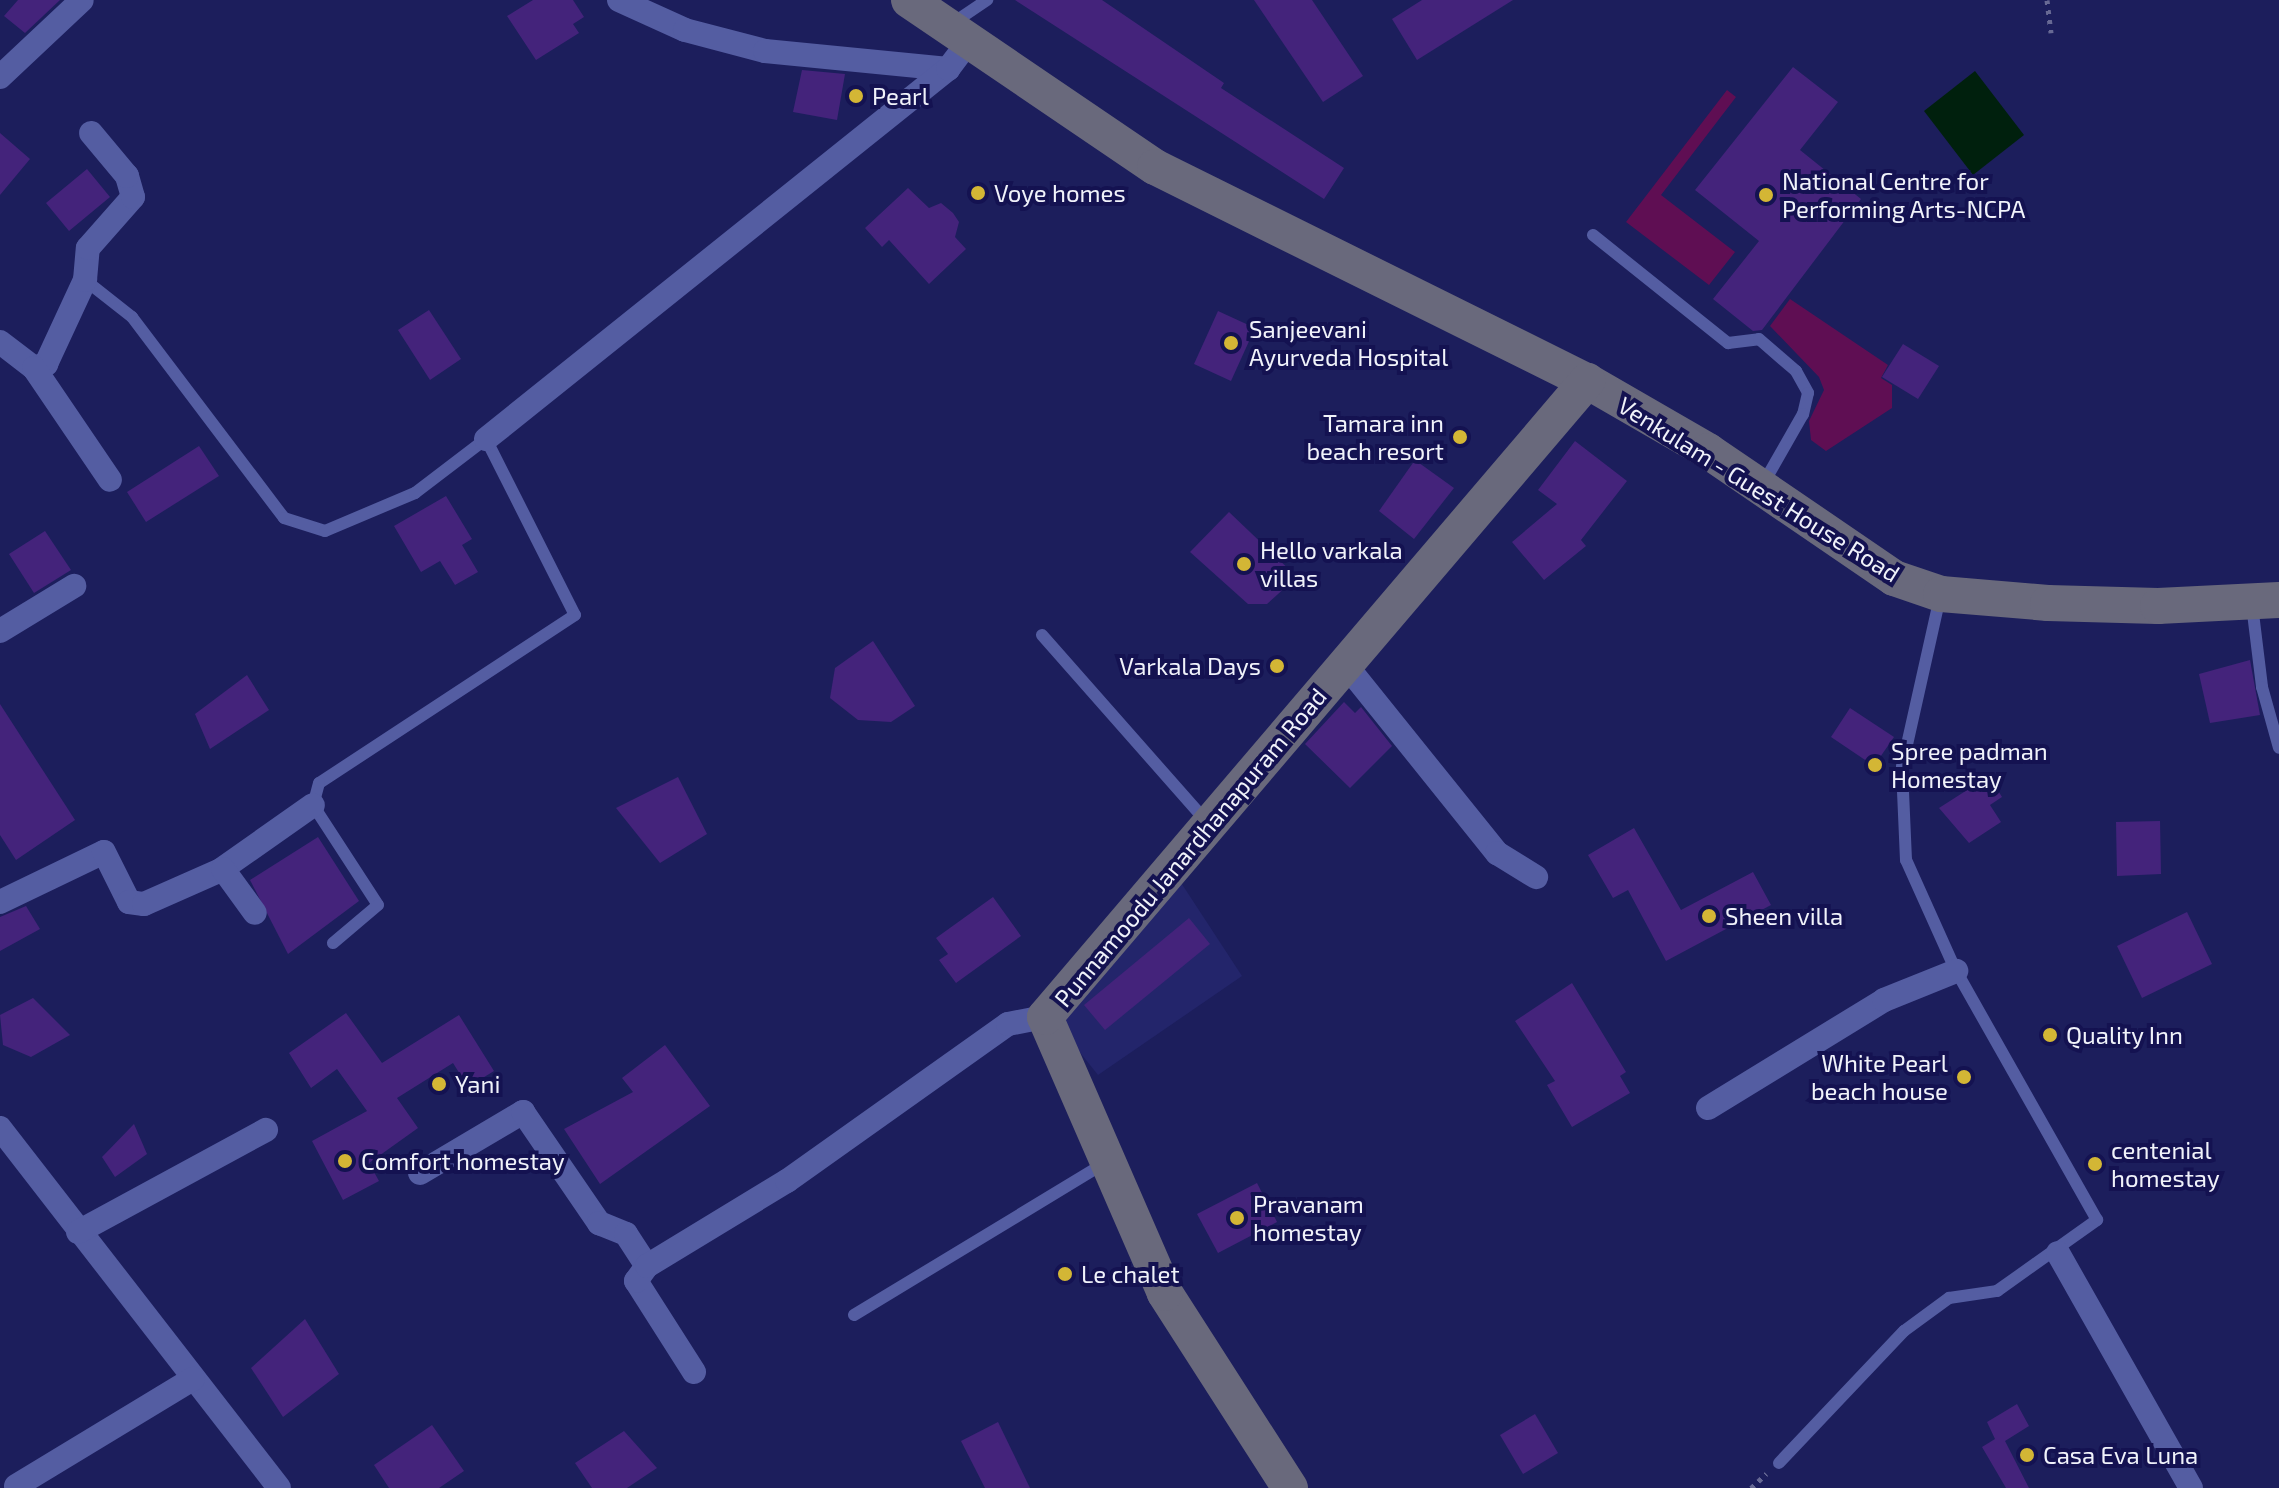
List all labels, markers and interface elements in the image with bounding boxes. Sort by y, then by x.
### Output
place label: Pearl [872,82,929,110]
marker: Pearl [847,87,865,105]
place label: National Centre for Performing Arts-NCPA [1782,167,2026,223]
place label: Voye homes [994,179,1126,207]
marker: Voye homes [969,184,987,202]
marker: National Centre for Performing Arts-NCPA [1757,186,1775,204]
place label: Sanjeevani Ayurveda Hospital [1249,315,1448,371]
marker: Sanjeevani Ayurveda Hospital [1220,332,1242,354]
street label: Venkulam - Guest House Road [1613,390,1905,588]
place label: Tamara inn beach resort [1306,409,1444,465]
marker: Tamara inn beach resort [1451,428,1469,446]
place label: Hello varkala villas [1260,536,1403,592]
marker: Hello varkala villas [1235,555,1253,573]
place label: Varkala Days [1119,652,1261,680]
marker: Varkala Days [1268,657,1286,675]
street label: Punnamoodu Janardhanapuram Road [1048,682,1332,1012]
place label: Spree padman Homestay [1891,737,2048,793]
marker: Spree padman Homestay [1866,756,1884,774]
place label: Sheen villa [1725,902,1844,930]
marker: Sheen villa [1700,907,1718,925]
place label: Quality Inn [2066,1021,2183,1049]
marker: Quality Inn [2041,1026,2059,1044]
place label: White Pearl beach house [1811,1049,1948,1105]
marker: White Pearl beach house [1955,1068,1973,1086]
place label: Yani [455,1070,500,1098]
marker: Yani [430,1075,448,1093]
place label: centenial homestay [2111,1136,2220,1192]
place label: Comfort homestay [361,1147,565,1175]
marker: Comfort homestay [336,1152,354,1170]
marker: centenial homestay [2086,1155,2104,1173]
place label: Pravanam homestay [1253,1190,1364,1246]
marker: Pravanam homestay [1228,1209,1246,1227]
place label: Le chalet [1081,1260,1180,1288]
marker: Le chalet [1056,1265,1074,1283]
place label: Casa Eva Luna [2043,1441,2198,1469]
marker: Casa Eva Luna [2018,1446,2036,1464]

